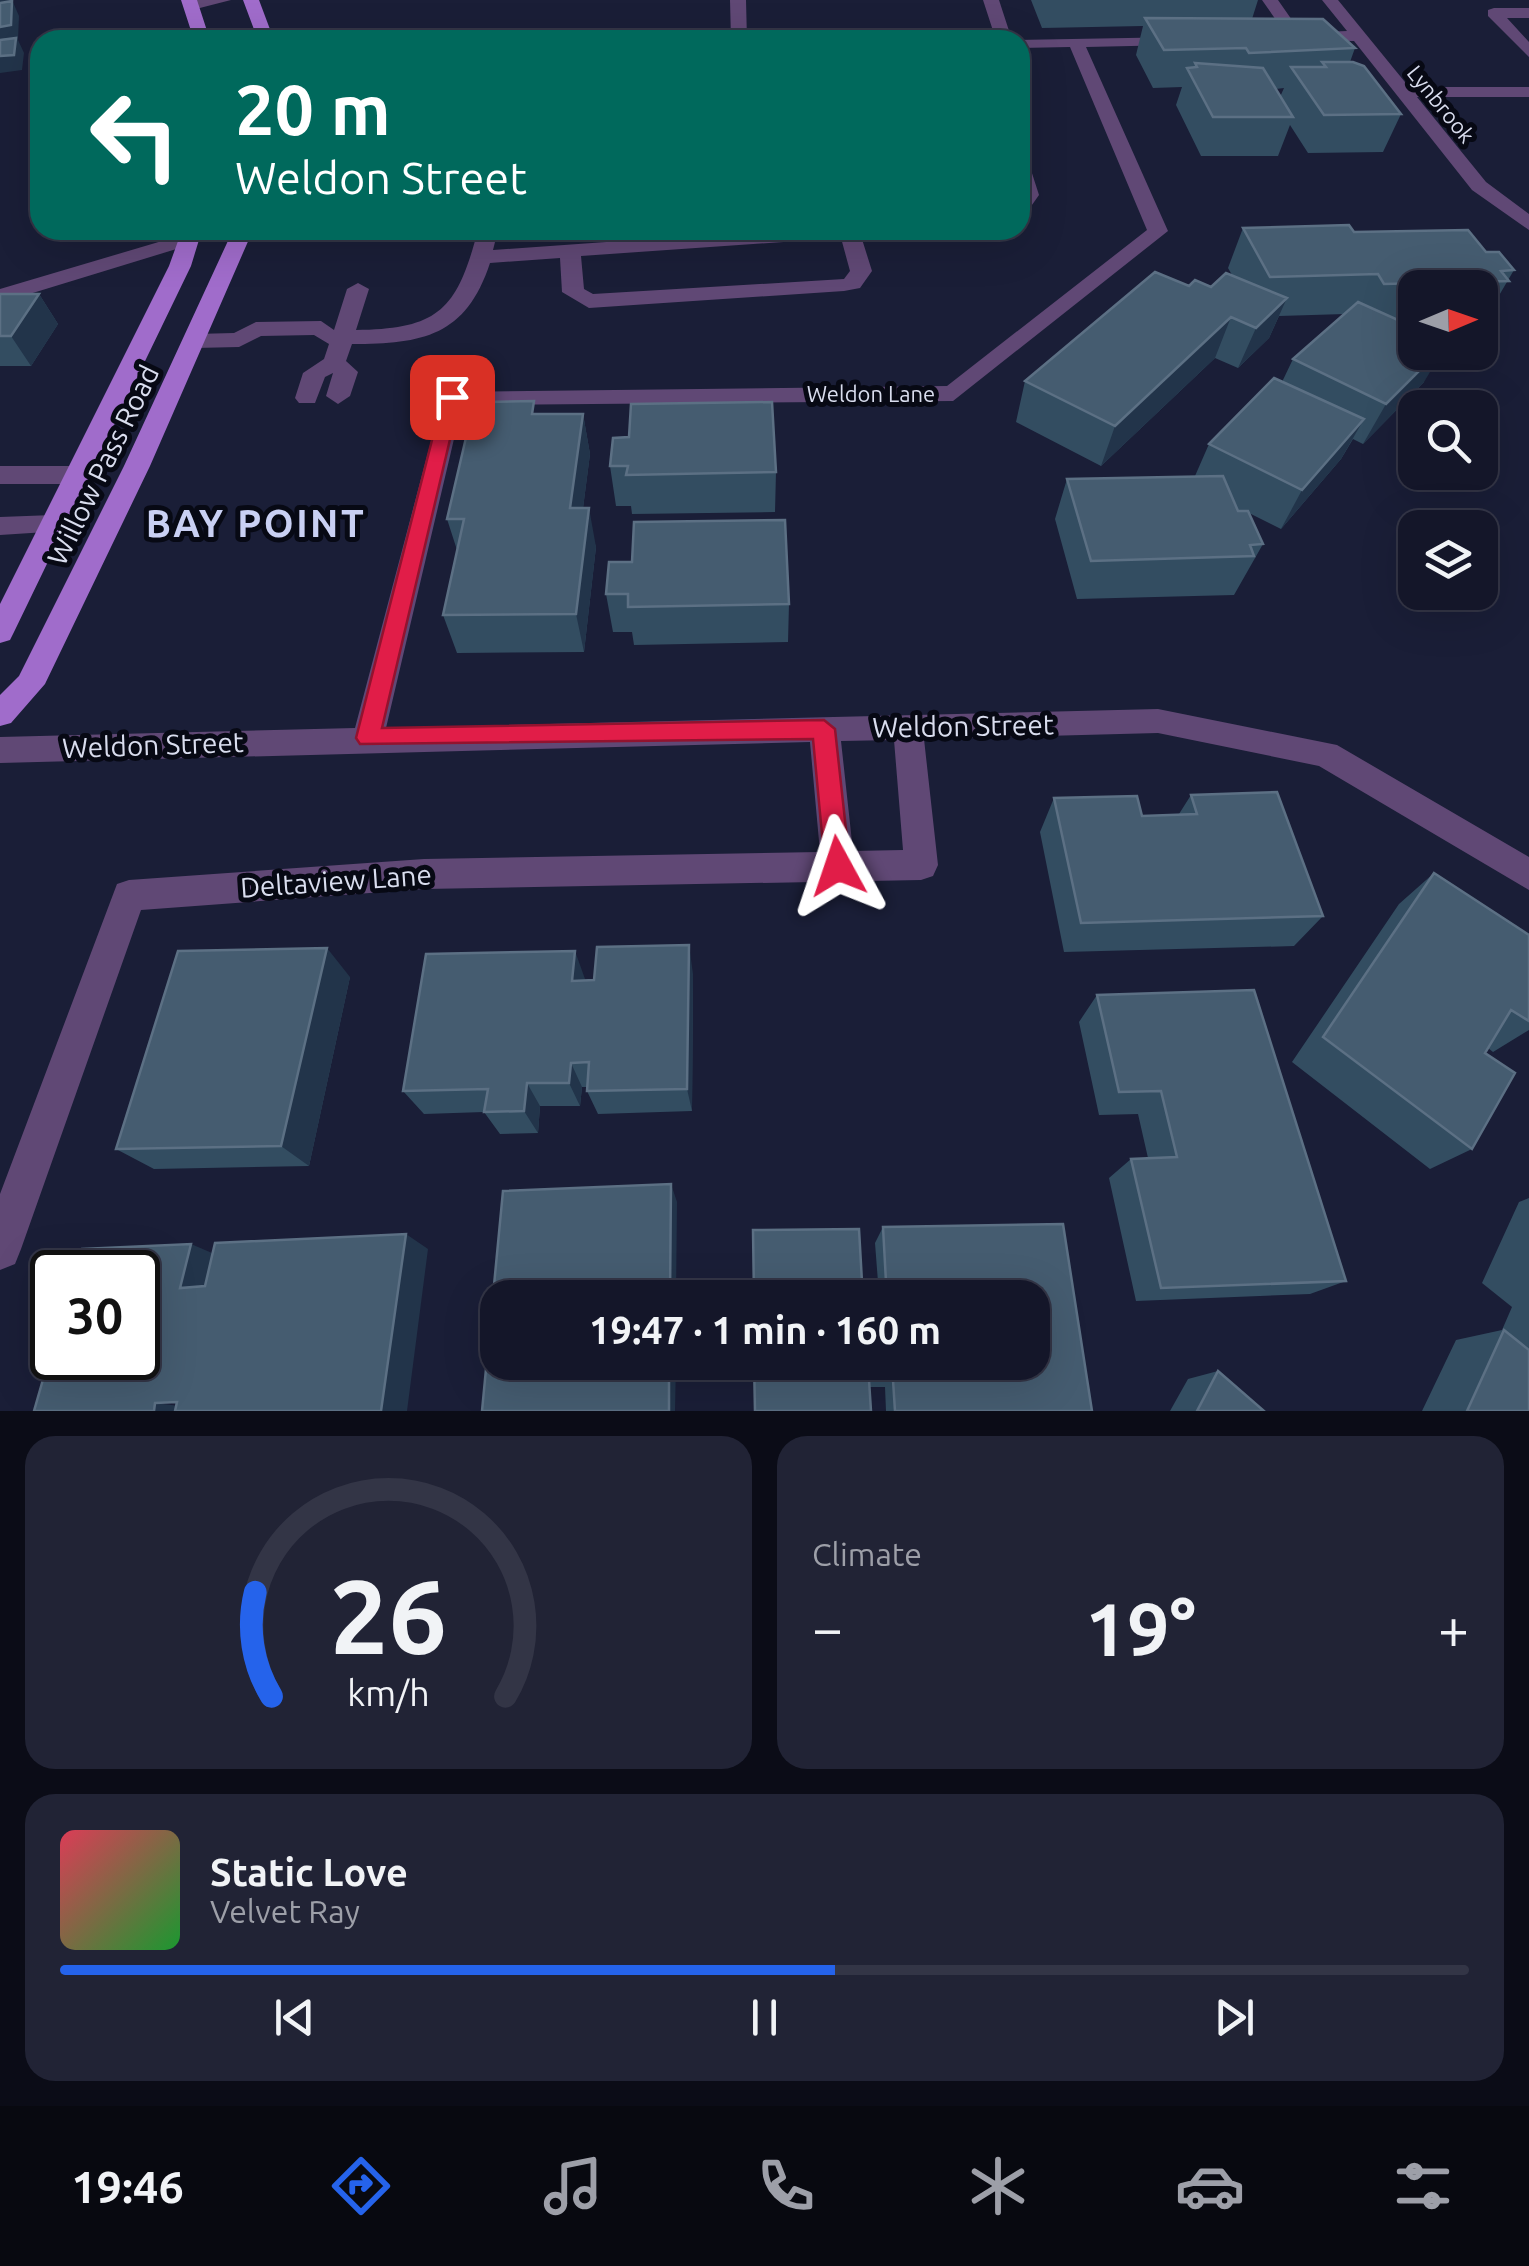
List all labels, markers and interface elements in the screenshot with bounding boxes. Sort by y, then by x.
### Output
street label: Lynbrook [1403,60,1480,147]
icon: left [70,70,200,200]
text: 20 m [235,70,391,148]
text: Weldon Street [235,152,527,203]
north arrow [1398,270,1498,370]
map controls [1398,270,1498,610]
pin [410,355,495,440]
street label: Willow Pass Road [41,360,164,570]
icon: arrive [425,370,480,425]
street label: Weldon Lane [807,381,935,406]
button: search [1398,390,1498,490]
district label: BAY POINT [146,502,366,544]
button: layers [1398,510,1498,610]
street label: Weldon Street [872,708,1054,743]
street label: Weldon Street [62,726,244,763]
position arrow [786,814,890,918]
street label: Deltaview Lane [239,858,433,903]
speed limit sign: 30 [30,1250,160,1380]
text: 19:47 · 1 min · 160 m [589,1309,941,1351]
text: Climate [812,1536,922,1572]
text: 26 [330,1557,447,1674]
text: 19° [1085,1586,1196,1670]
text: − [812,1597,843,1658]
text: + [1438,1597,1469,1658]
text: km/h [347,1673,430,1713]
text: Static Love [210,1851,408,1893]
text: Velvet Ray [210,1893,360,1929]
icon: previous [267,1990,322,2045]
icon: pause [737,1990,792,2045]
icon: next [1207,1990,1262,2045]
icon: directions [326,2151,396,2221]
icon: music [538,2151,608,2221]
icon: phone [751,2151,821,2221]
icon: climate [963,2151,1033,2221]
icon: car [1175,2151,1245,2221]
icon: filters [1388,2151,1458,2221]
text: 19:46 [71,2161,184,2212]

